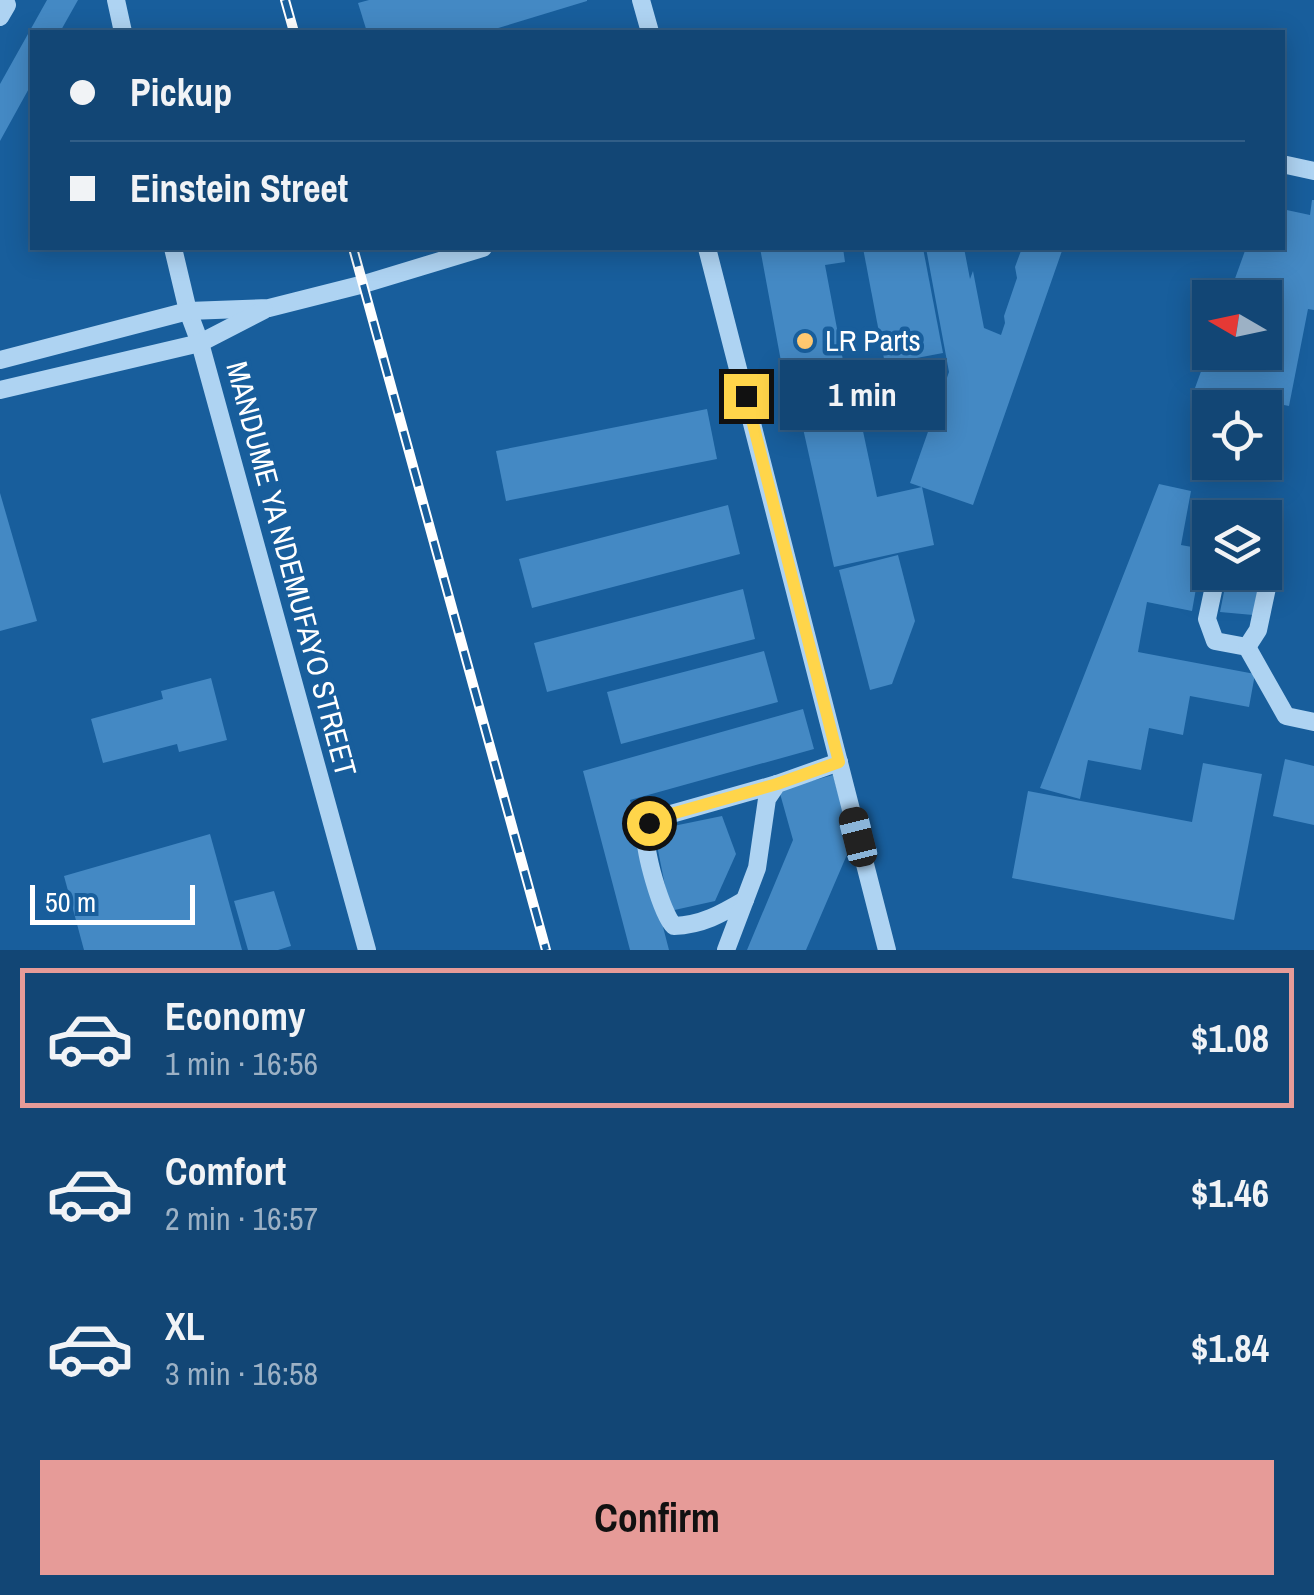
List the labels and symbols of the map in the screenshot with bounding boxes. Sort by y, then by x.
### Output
north arrow [1192,280,1282,370]
place label: LR Parts [825,320,921,360]
marker: LR Parts [794,330,816,352]
street label: MANDUME YA NDEMUFAYO STREET [217,357,367,781]
callout: 1 min [781,361,946,431]
route end [724,374,769,419]
route start [627,801,672,846]
car [836,804,880,870]
scale bar [30,880,195,924]

